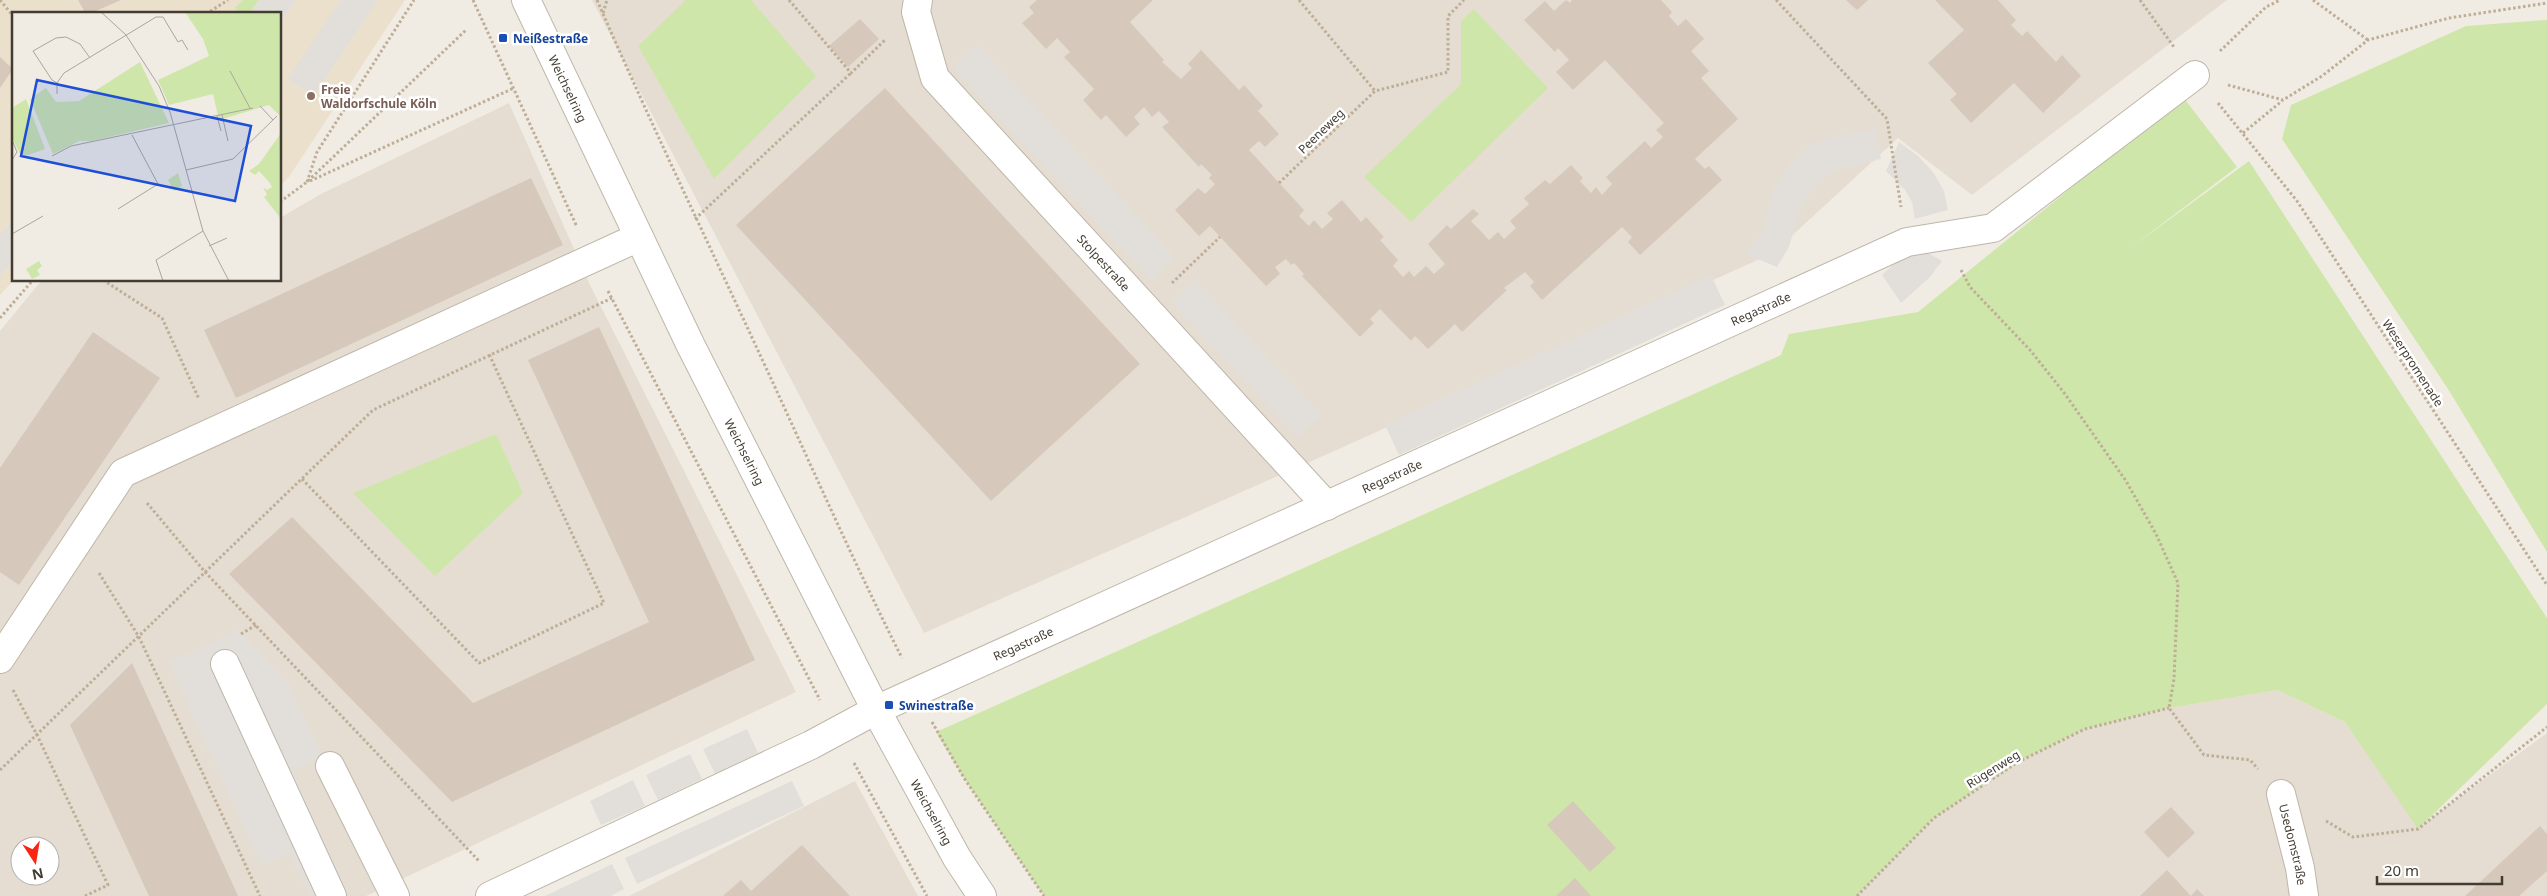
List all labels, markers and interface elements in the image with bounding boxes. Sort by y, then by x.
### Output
inset map [12,12,281,281]
place label: Neißestraße [513,30,588,47]
marker: Neißestraße [497,32,509,44]
street label: Weichselring [545,52,591,125]
place label: Freie Waldorfschule Köln [321,81,437,112]
marker: Freie Waldorfschule Köln [305,90,317,102]
street label: Peeneweg [1294,105,1348,157]
street label: Stolpestraße [1074,230,1134,295]
street label: Regastraße [1728,287,1794,329]
street label: Weserpromenade [2378,316,2448,410]
street label: Weichselring [721,416,769,488]
street label: Regastraße [1359,455,1425,497]
street label: Regastraße [990,622,1056,664]
place label: Swinestraße [899,697,974,714]
marker: Swinestraße [883,699,895,711]
street label: Rügenweg [1963,746,2023,792]
street label: Weichselring [907,776,957,848]
street label: Usedomstraße [2275,802,2311,886]
north arrow [10,836,60,886]
scale bar [2377,854,2502,886]
text: 20 m [2384,860,2419,880]
text: N [30,864,45,885]

